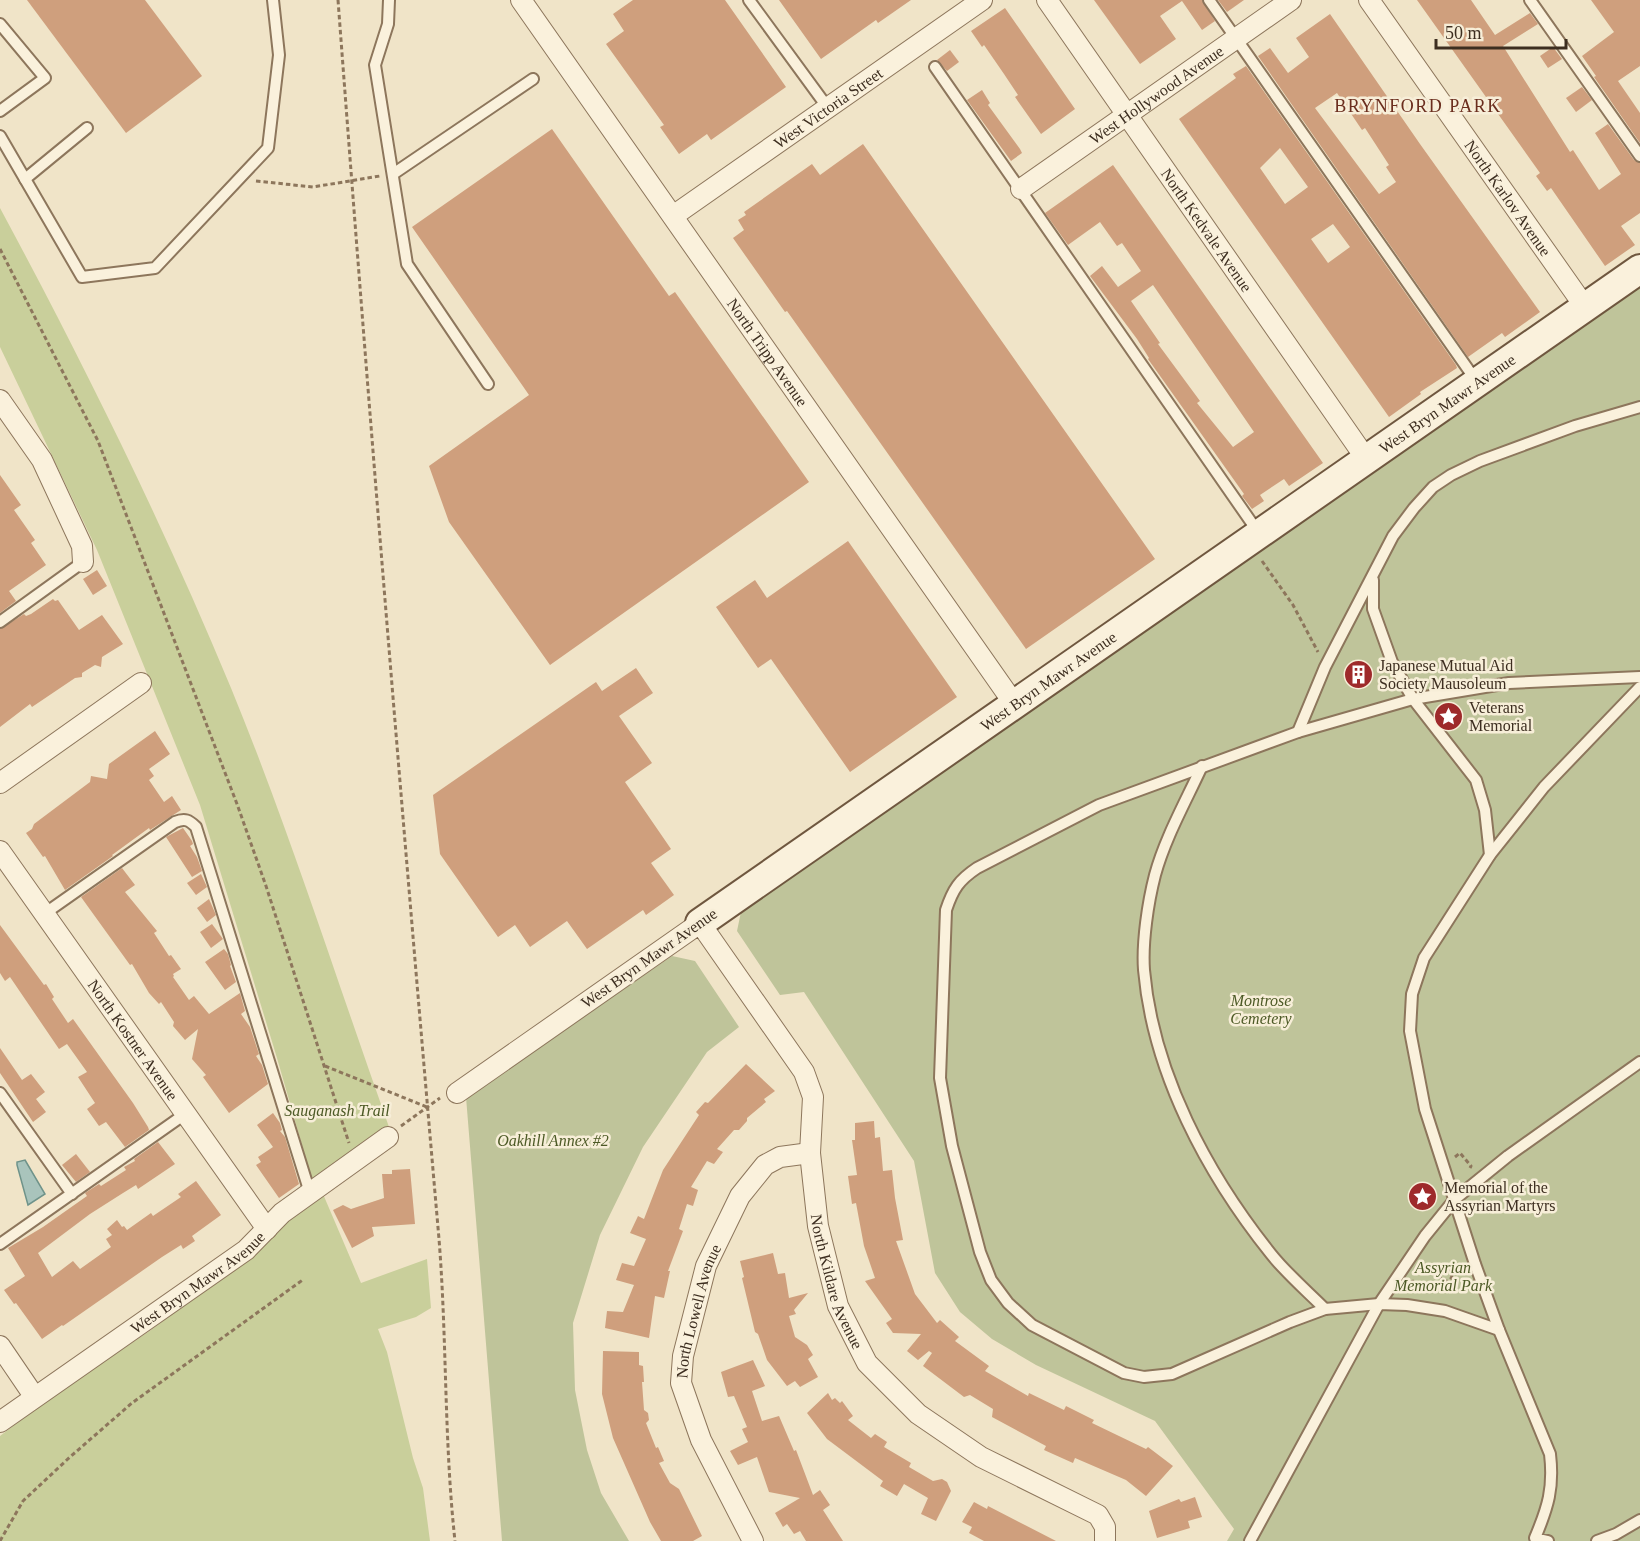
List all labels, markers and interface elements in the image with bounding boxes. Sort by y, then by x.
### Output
scale bar [1436,12,1566,50]
text: 50 m [1445,23,1482,43]
street label: West Hollywood Avenue [1086,42,1226,147]
street label: West Victoria Street [770,64,886,151]
district label: BRYNFORD PARK [1334,96,1502,116]
street label: North Karlov Avenue [1462,137,1555,259]
street label: North Kedvale Avenue [1158,165,1256,295]
street label: North Tripp Avenue [724,295,811,409]
street label: West Bryn Mawr Avenue [1376,350,1518,456]
street label: West Bryn Mawr Avenue [977,628,1119,734]
place label: Japanese Mutual Aid Society Mausoleum [1379,657,1513,693]
building icon: Japanese Mutual Aid Society Mausoleum [1342,658,1374,690]
place label: Veterans Memorial [1469,699,1533,734]
place icon: Veterans Memorial [1432,700,1464,732]
street label: West Bryn Mawr Avenue [578,905,721,1012]
street label: North Kostner Avenue [85,976,182,1103]
park label: Montrose Cemetery [1230,992,1293,1028]
park label: Sauganash Trail [284,1102,390,1120]
park label: Oakhill Annex #2 [497,1132,609,1149]
place label: Memorial of the Assyrian Martyrs [1444,1179,1556,1215]
place icon: Memorial of the Assyrian Martyrs [1407,1180,1439,1212]
street label: North Kildare Avenue [808,1213,867,1351]
street label: West Bryn Mawr Avenue [127,1228,268,1337]
street label: North Lowell Avenue [673,1241,724,1379]
park label: Assyrian Memorial Park [1393,1259,1493,1294]

